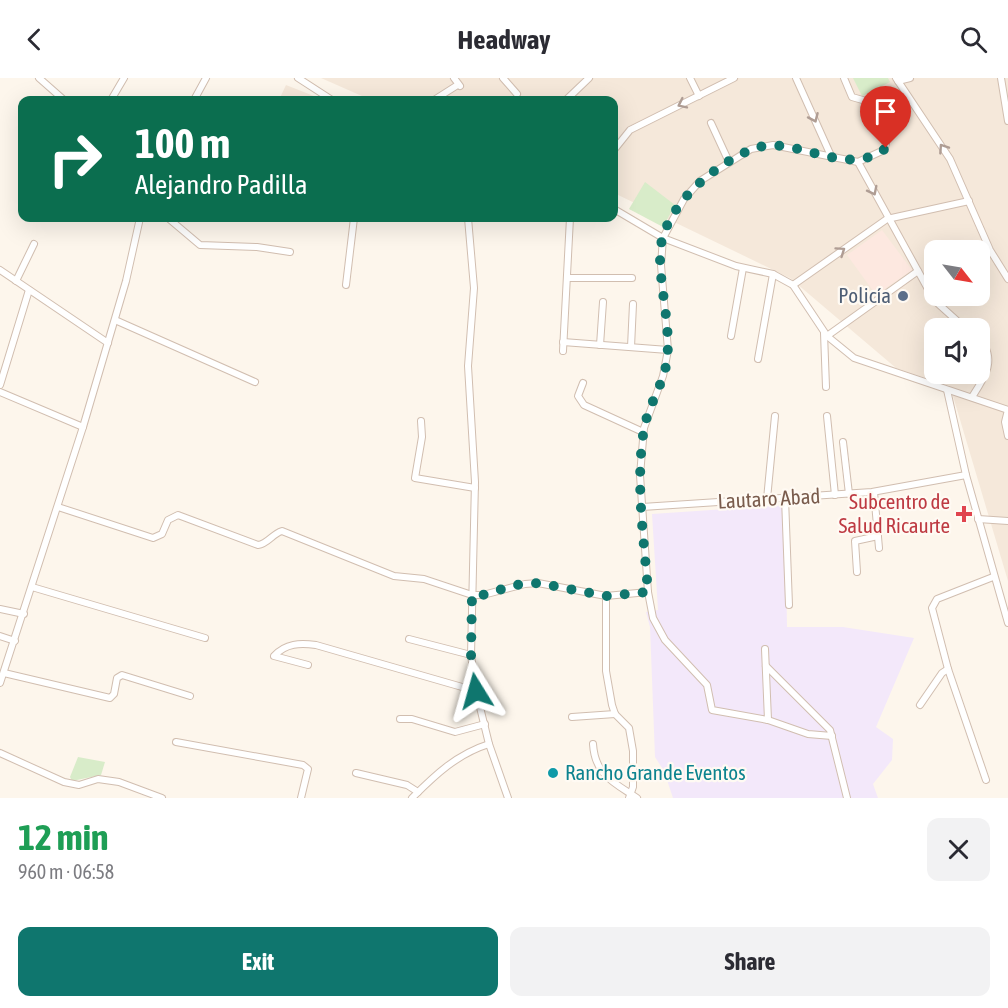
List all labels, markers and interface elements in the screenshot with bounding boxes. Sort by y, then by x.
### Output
icon: back [18,23,51,56]
icon: search [957,23,990,56]
text: Headway [458,24,550,55]
pin [860,86,911,148]
icon: arrive [869,95,902,128]
one-way arrow [678,97,689,108]
one-way arrow [807,111,819,122]
text: 100 m [135,119,230,167]
icon: right [36,120,114,198]
one-way arrow [939,144,950,155]
text: Alejandro Padilla [135,169,308,200]
one-way arrow [866,184,877,195]
north arrow [924,240,990,306]
map controls [924,240,990,384]
one-way arrow [834,247,845,258]
place label: Policía [838,283,891,307]
marker: Policía [896,289,910,303]
button: sound [924,318,990,384]
street label: Lautaro Abad [717,483,821,513]
place label: Subcentro de Salud Ricaurte [839,489,950,537]
marker: Subcentro de Salud Ricaurte [955,505,973,523]
position arrow [444,659,508,723]
place label: Rancho Grande Eventos [565,760,746,784]
marker: Rancho Grande Eventos [546,766,560,780]
text: 12 min [18,816,108,858]
button: close [927,818,990,881]
text: 960 m · 06:58 [18,860,114,883]
button: Exit [18,927,498,996]
button: Share [510,927,990,996]

